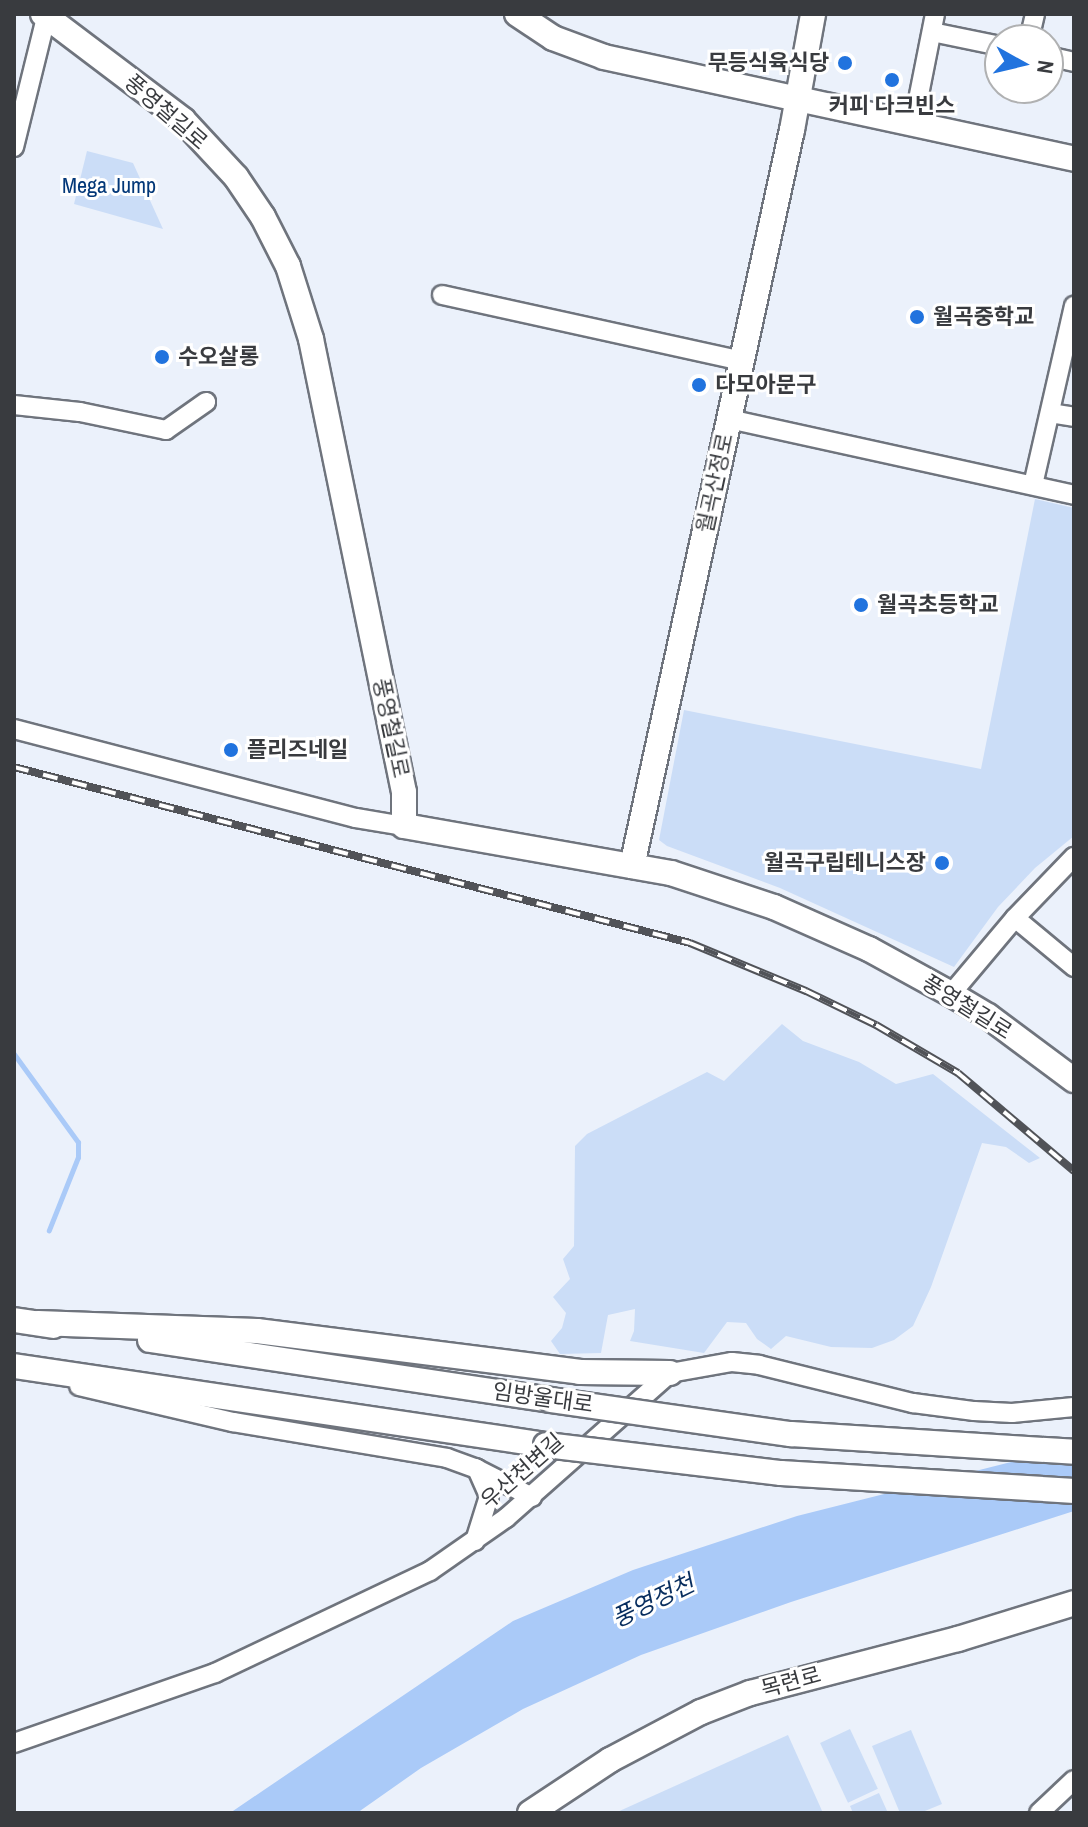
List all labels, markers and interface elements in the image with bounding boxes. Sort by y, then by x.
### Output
north arrow [984,24,1064,104]
place label: 무등식육식당 [708,50,829,76]
marker: 무등식육식당 [836,54,854,72]
text: N [1030,59,1062,76]
street label: 풍영철길로 [119,69,213,155]
marker: 커피 다크빈스 [883,71,901,89]
place label: 커피 다크빈스 [829,93,955,119]
park label: Mega Jump [62,173,156,199]
place label: 월곡중학교 [933,304,1034,330]
marker: 월곡중학교 [908,308,926,326]
place label: 수오살롱 [178,344,259,370]
marker: 수오살롱 [153,348,171,366]
place label: 다모아문구 [715,372,816,398]
marker: 다모아문구 [690,376,708,394]
street label: 월곡산정로 [692,431,738,535]
place label: 월곡초등학교 [877,592,998,618]
marker: 월곡초등학교 [852,596,870,614]
street label: 풍영철길로 [368,676,414,780]
place label: 플리즈네일 [247,737,348,763]
marker: 플리즈네일 [222,741,240,759]
place label: 월곡구립테니스장 [764,850,926,876]
marker: 월곡구립테니스장 [933,854,951,872]
street label: 풍영철길로 [917,969,1017,1045]
street label: 임방울대로 [491,1378,595,1418]
street label: 우산천변길 [475,1428,569,1514]
water label: 풍영정천 [607,1569,699,1633]
street label: 목련로 [758,1661,824,1703]

